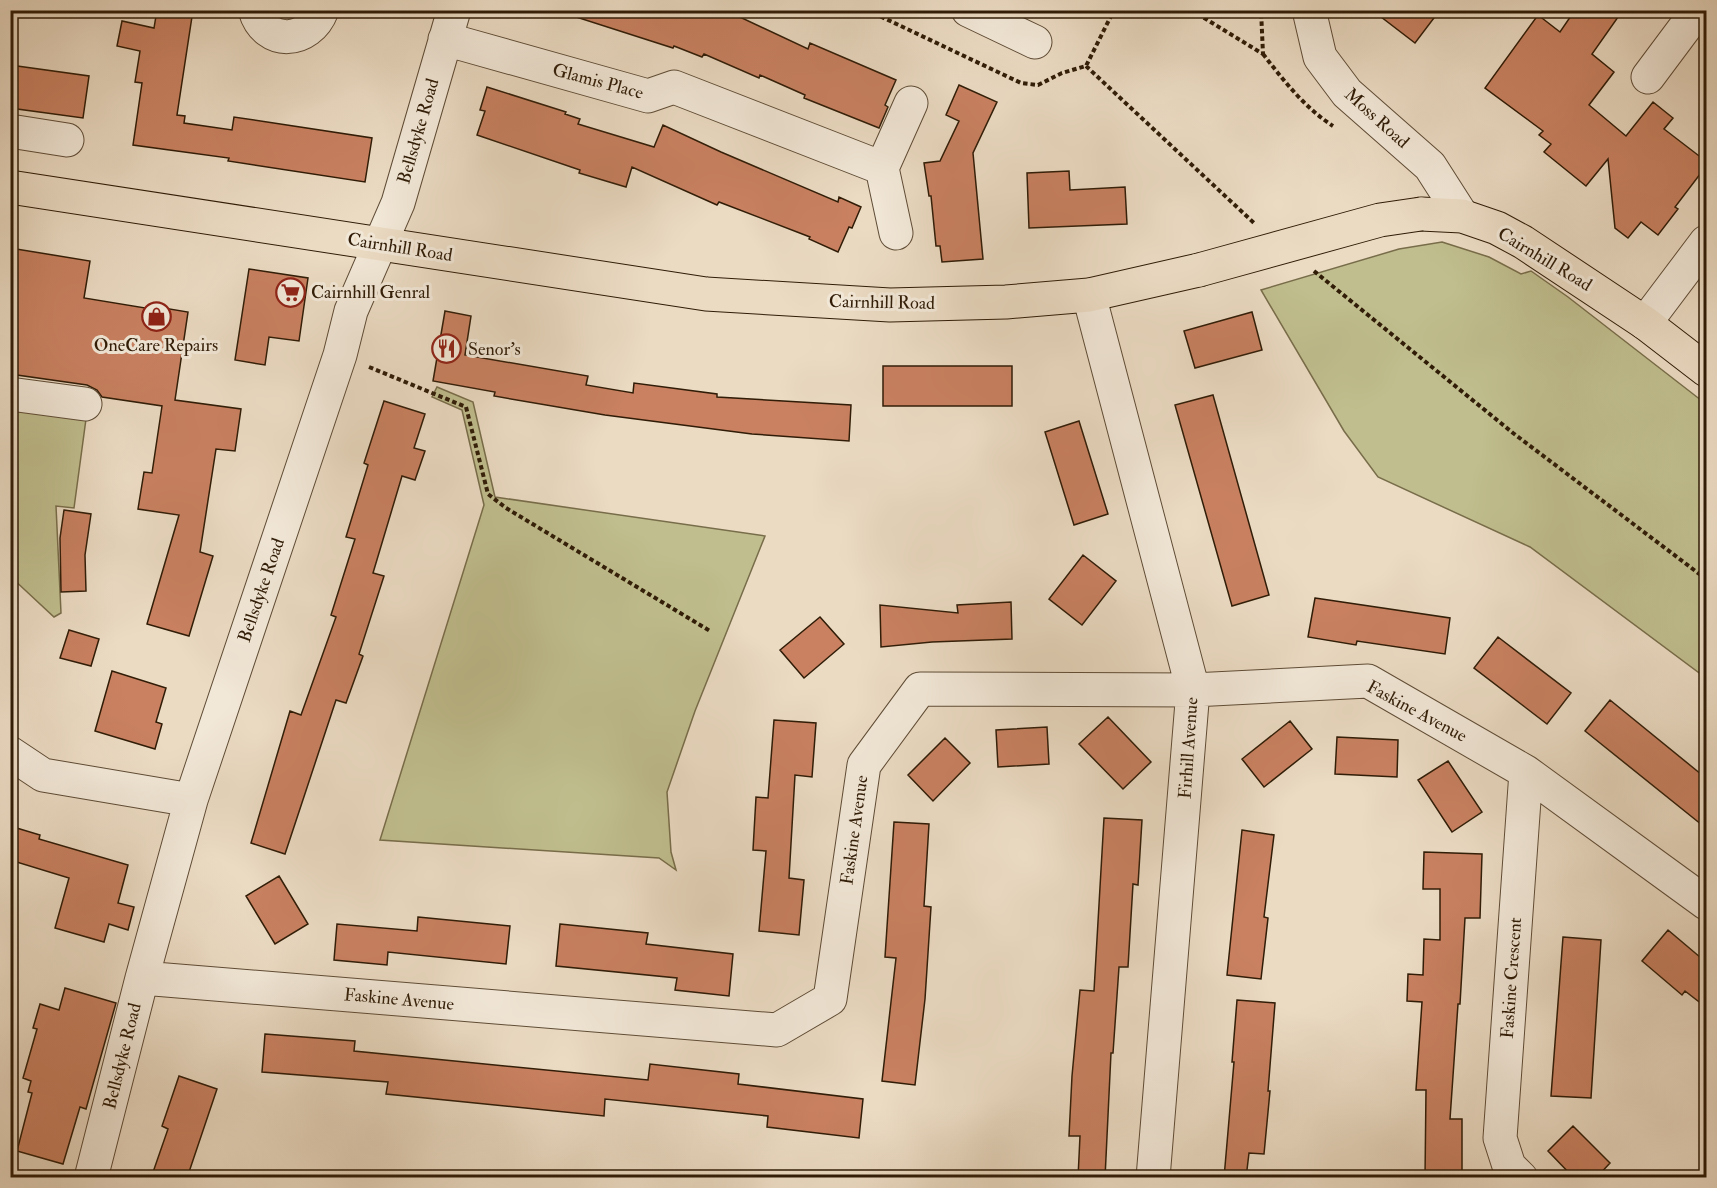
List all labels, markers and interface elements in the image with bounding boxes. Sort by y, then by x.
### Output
street label: Glamis Place [550,58,646,105]
street label: Bellsdyke Road [392,76,445,187]
street label: Moss Road [1339,83,1414,154]
street label: Cairnhill Road [1493,222,1596,297]
street label: Cairnhill Road [346,228,454,267]
supermarket icon: Cairnhill Genral [274,276,306,308]
place label: Cairnhill Genral [311,281,431,304]
street label: Cairnhill Road [829,290,935,315]
shop icon: OneCare Repairs [140,300,172,332]
restaurant icon: Senor's [431,333,463,365]
place label: OneCare Repairs [94,334,218,357]
place label: Senor's [468,338,521,361]
street label: Bellsdyke Road [233,535,290,645]
street label: Faskine Avenue [1363,675,1471,748]
street label: Firhill Avenue [1173,696,1204,800]
street label: Faskine Avenue [835,773,874,886]
street label: Faskine Crescent [1496,916,1527,1039]
street label: Faskine Avenue [343,983,455,1016]
street label: Bellsdyke Road [98,1000,147,1112]

